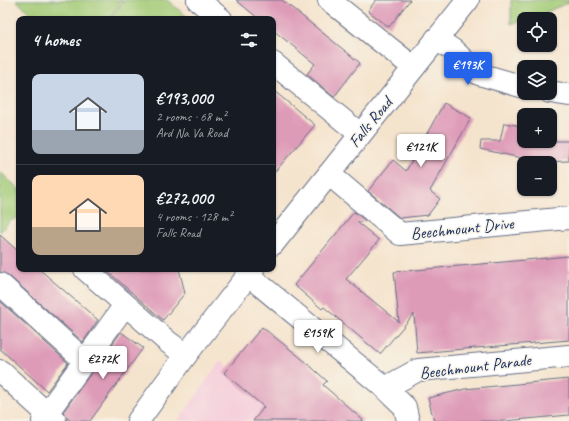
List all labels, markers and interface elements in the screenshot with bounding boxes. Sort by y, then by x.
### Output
map controls [517,12,557,196]
button: locate [517,12,557,52]
icon: filters [238,29,260,51]
text: 4 homes [32,30,80,51]
pin: €193K [440,52,496,86]
text: €193K [453,57,483,73]
button: layers [517,60,557,100]
text: €193,000 [156,88,213,109]
icon: home [64,90,112,138]
street label: Falls Road [344,91,398,152]
button: + [517,108,557,148]
text: 2 rooms · 68 m² [156,109,226,125]
text: Ard Na Va Road [156,125,228,141]
pin: €121K [393,134,449,168]
text: €121K [406,139,436,155]
button: − [517,156,557,196]
text: €272,000 [156,188,213,209]
icon: home [64,191,112,239]
text: 4 rooms · 128 m² [156,209,232,225]
street label: Beechmount Drive [410,213,516,244]
text: Falls Road [156,225,201,241]
pin: €159K [290,320,346,354]
text: €159K [303,325,333,341]
pin: €272K [75,346,131,380]
street label: Beechmount Parade [418,349,533,384]
text: €272K [88,351,118,367]

